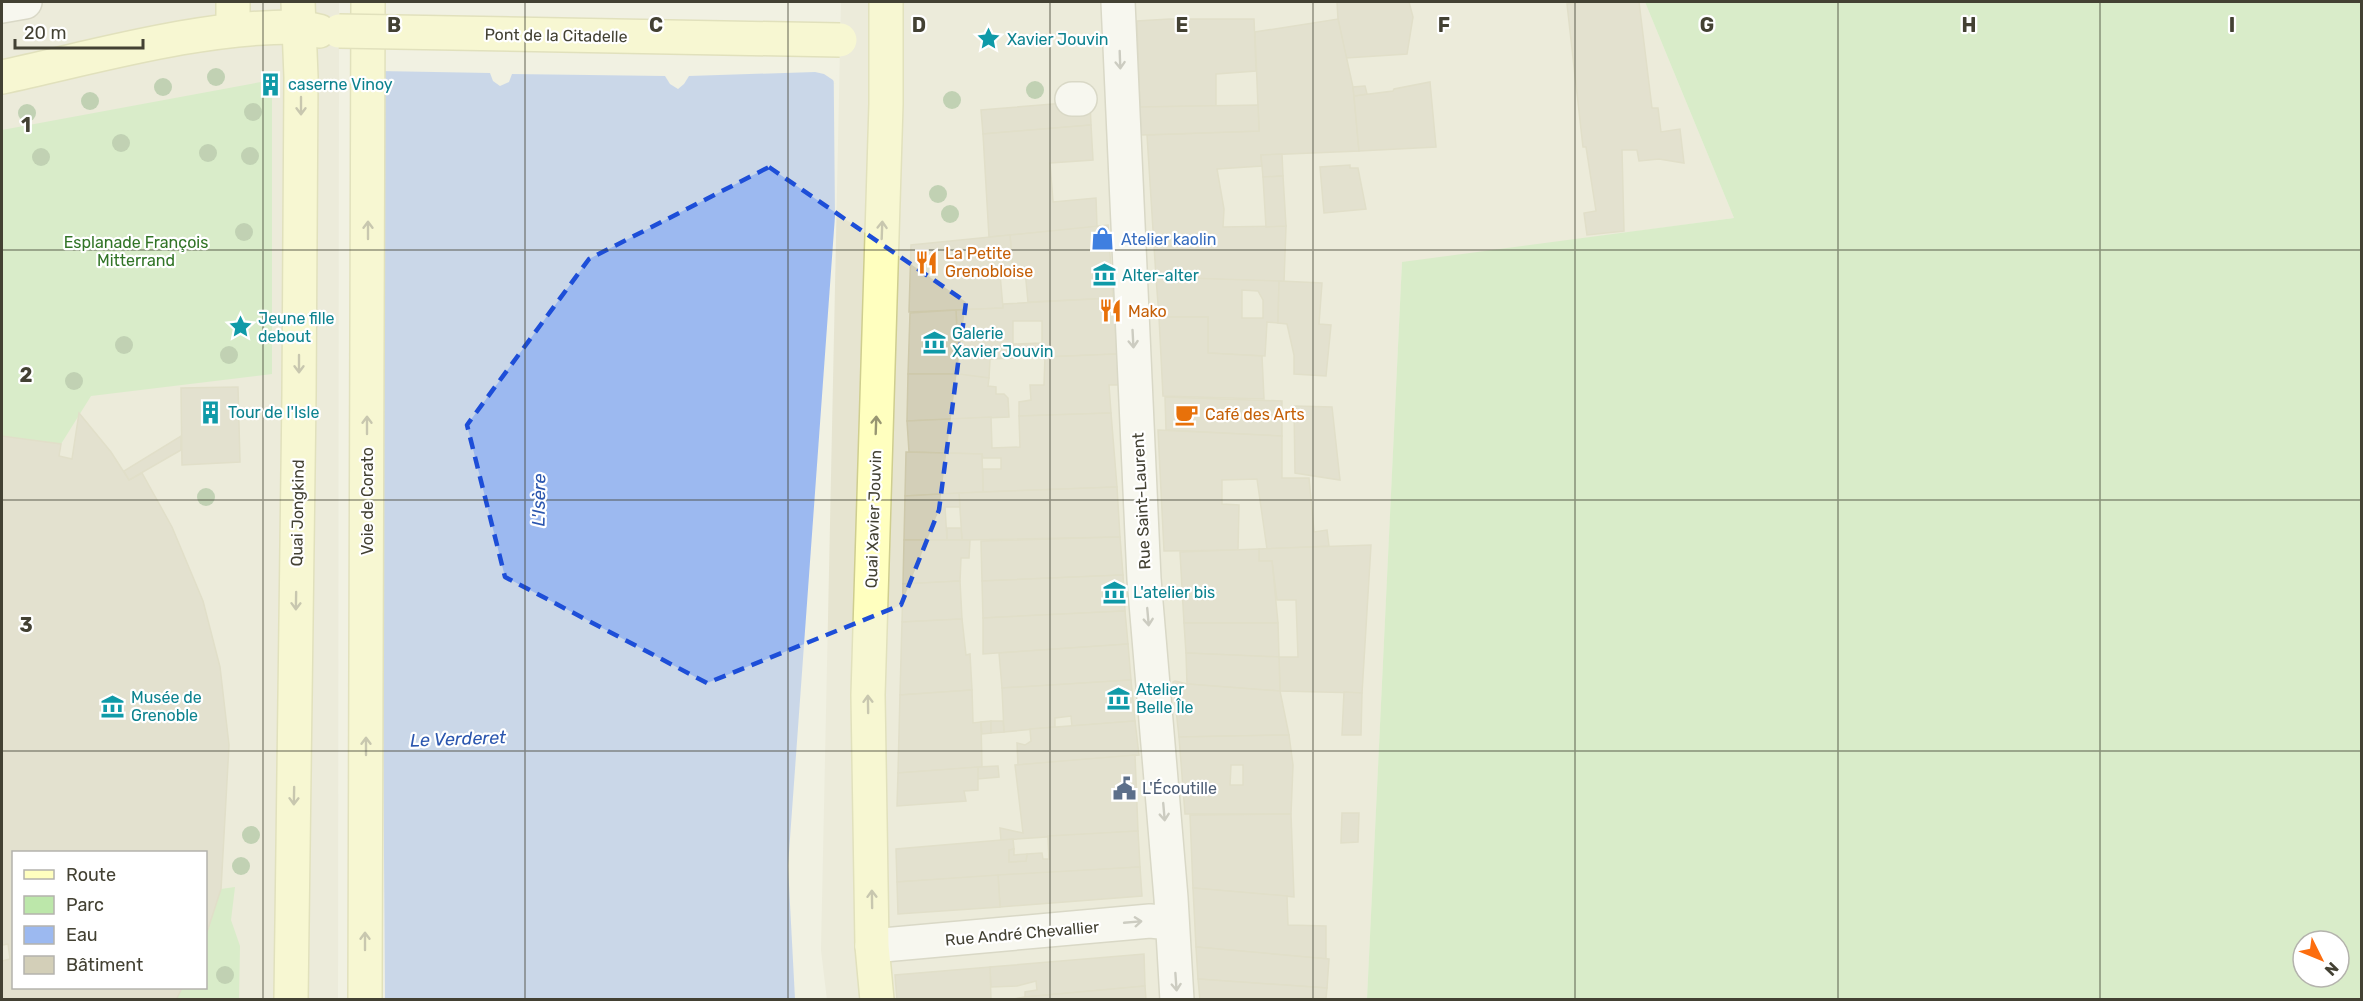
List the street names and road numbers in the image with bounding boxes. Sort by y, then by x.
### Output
street label: Pont de la Citadelle [484,25,628,46]
street label: Rue Saint-Laurent [1128,432,1155,570]
street label: Voie de Corato [358,447,377,555]
street label: Quai Xavier Jouvin [862,449,885,589]
street label: Quai Jongkind [287,459,308,567]
street label: Rue André Chevallier [944,917,1100,950]

